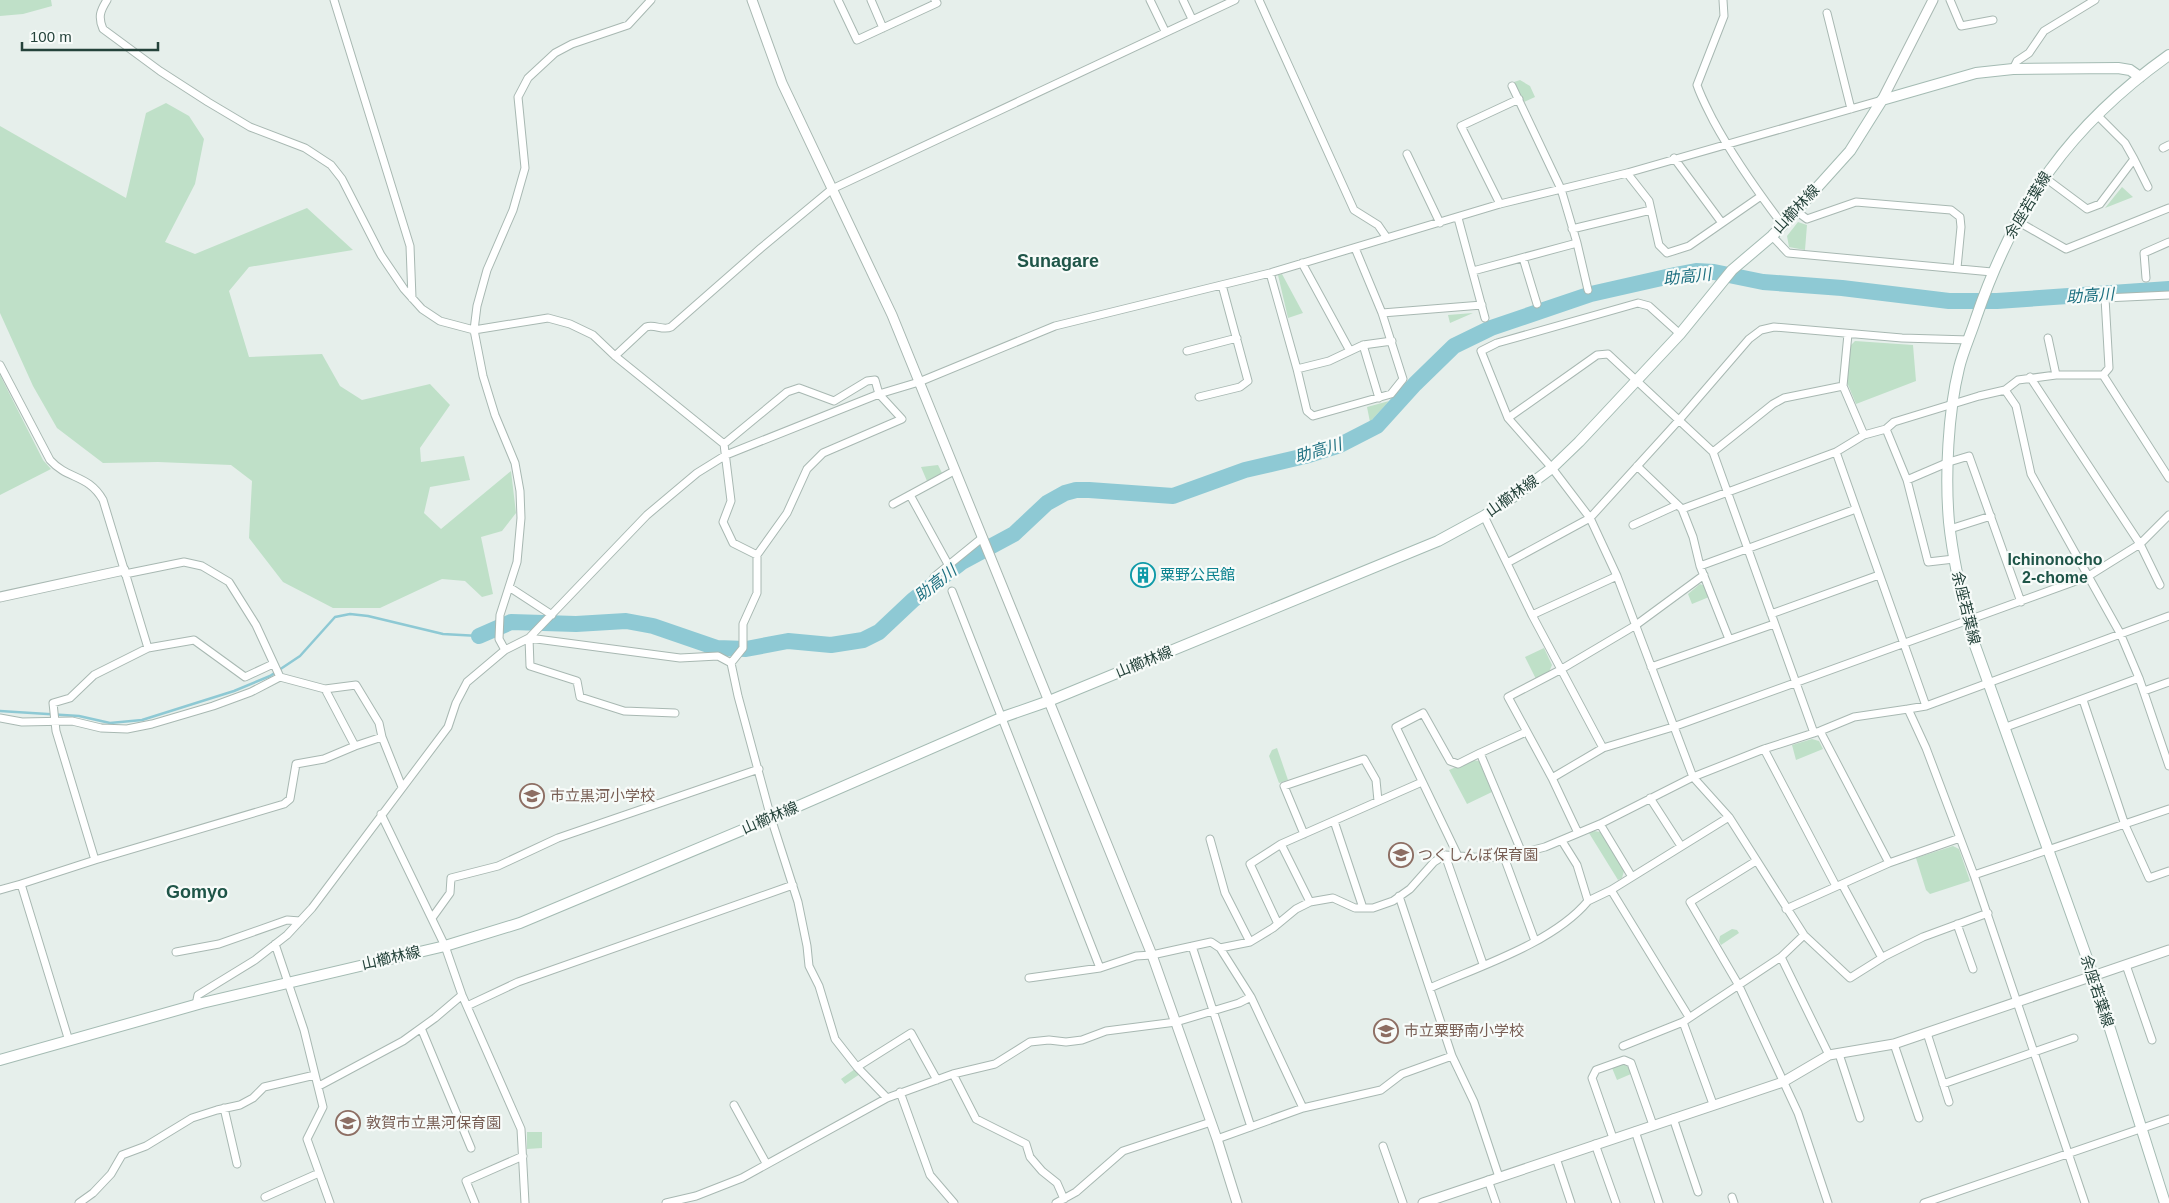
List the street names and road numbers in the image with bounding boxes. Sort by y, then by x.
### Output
street label: 余座若葉線 [2001,168,2054,241]
street label: 山櫛林線 [1769,181,1822,236]
street label: 山櫛林線 [1482,471,1541,520]
street label: 余座若葉線 [1949,569,1984,646]
street label: 山櫛林線 [1113,642,1175,681]
street label: 山櫛林線 [739,798,801,837]
street label: 山櫛林線 [360,942,422,973]
street label: 余座若葉線 [2078,953,2117,1029]

